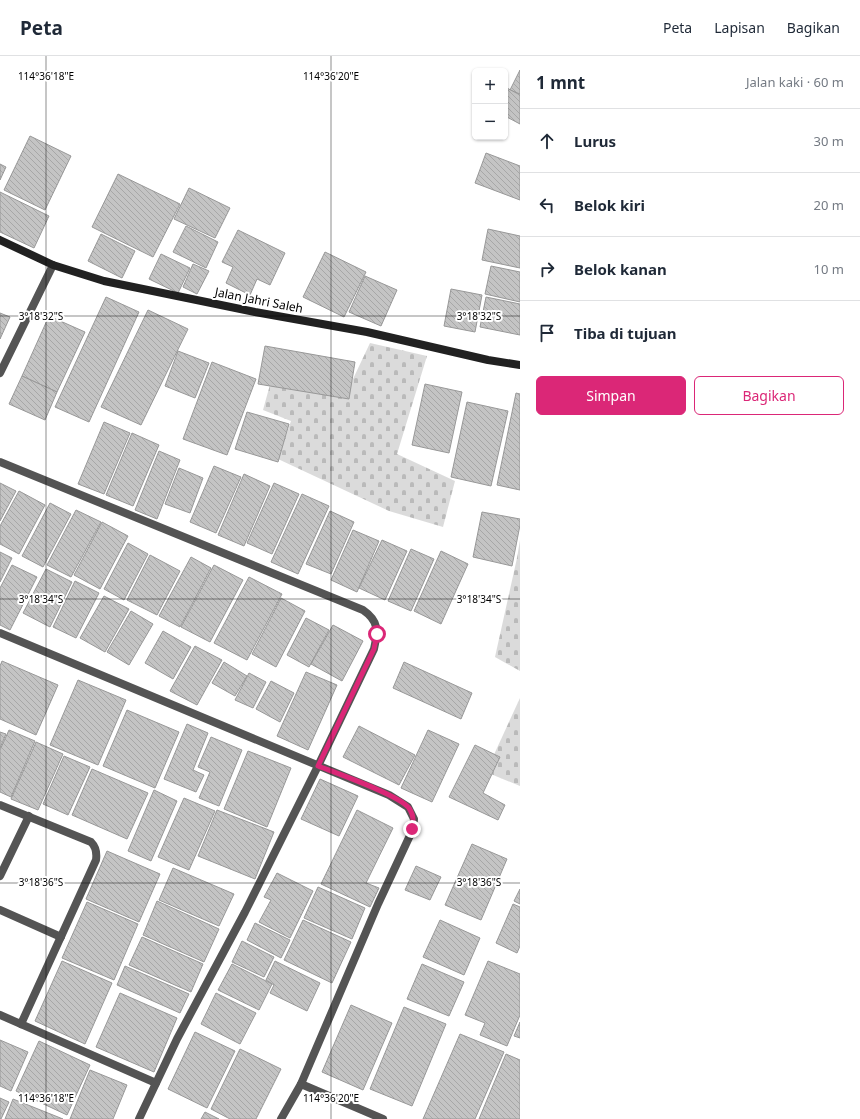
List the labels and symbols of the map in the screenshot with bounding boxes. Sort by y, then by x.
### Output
text: 114°36'18"E [18,69,74,83]
text: 114°36'20"E [303,69,359,83]
street label: Jalan Jahri Saleh [212,283,305,317]
text: 3°18'32"S [19,309,64,323]
text: 3°18'32"S [457,309,502,323]
text: 3°18'34"S [19,592,64,606]
text: 3°18'34"S [457,592,502,606]
route start [368,625,386,643]
route end [403,820,421,838]
text: 3°18'36"S [19,875,64,889]
text: 3°18'36"S [457,875,502,889]
text: 114°36'18"E [18,1091,74,1105]
text: 114°36'20"E [303,1091,359,1105]

